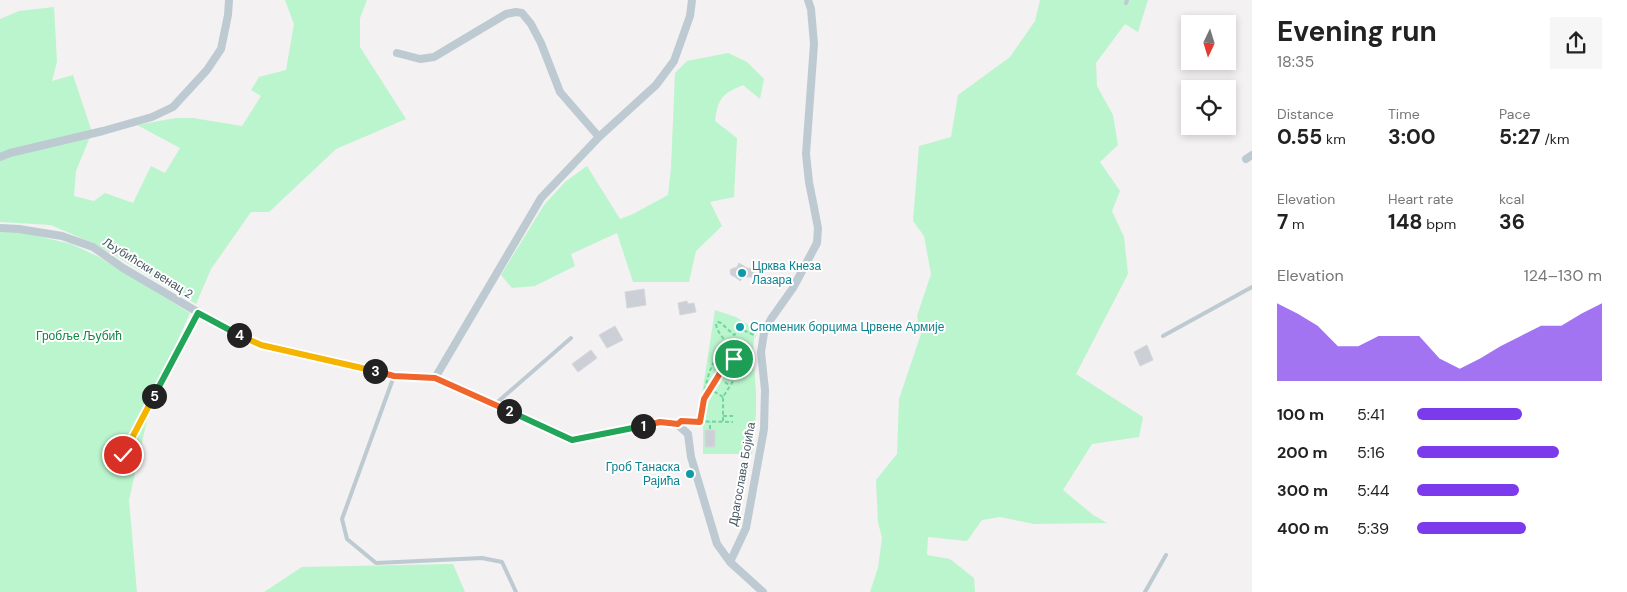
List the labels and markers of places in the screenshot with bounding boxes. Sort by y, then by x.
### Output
place label: Црква Кнеза Лазара [752,258,821,288]
marker: Црква Кнеза Лазара [736,267,748,279]
place label: Споменик борцима Црвене Армије [750,319,945,335]
marker: Споменик борцима Црвене Армије [734,321,746,333]
pin: 4 [226,322,252,348]
pin [713,338,755,380]
pin: 3 [362,358,388,384]
pin: 5 [142,384,166,408]
pin: 2 [496,398,522,424]
pin: 1 [630,414,656,438]
pin [102,434,144,476]
place label: Гроб Танаска Рајића [606,459,680,489]
marker: Гроб Танаска Рајића [684,468,696,480]

